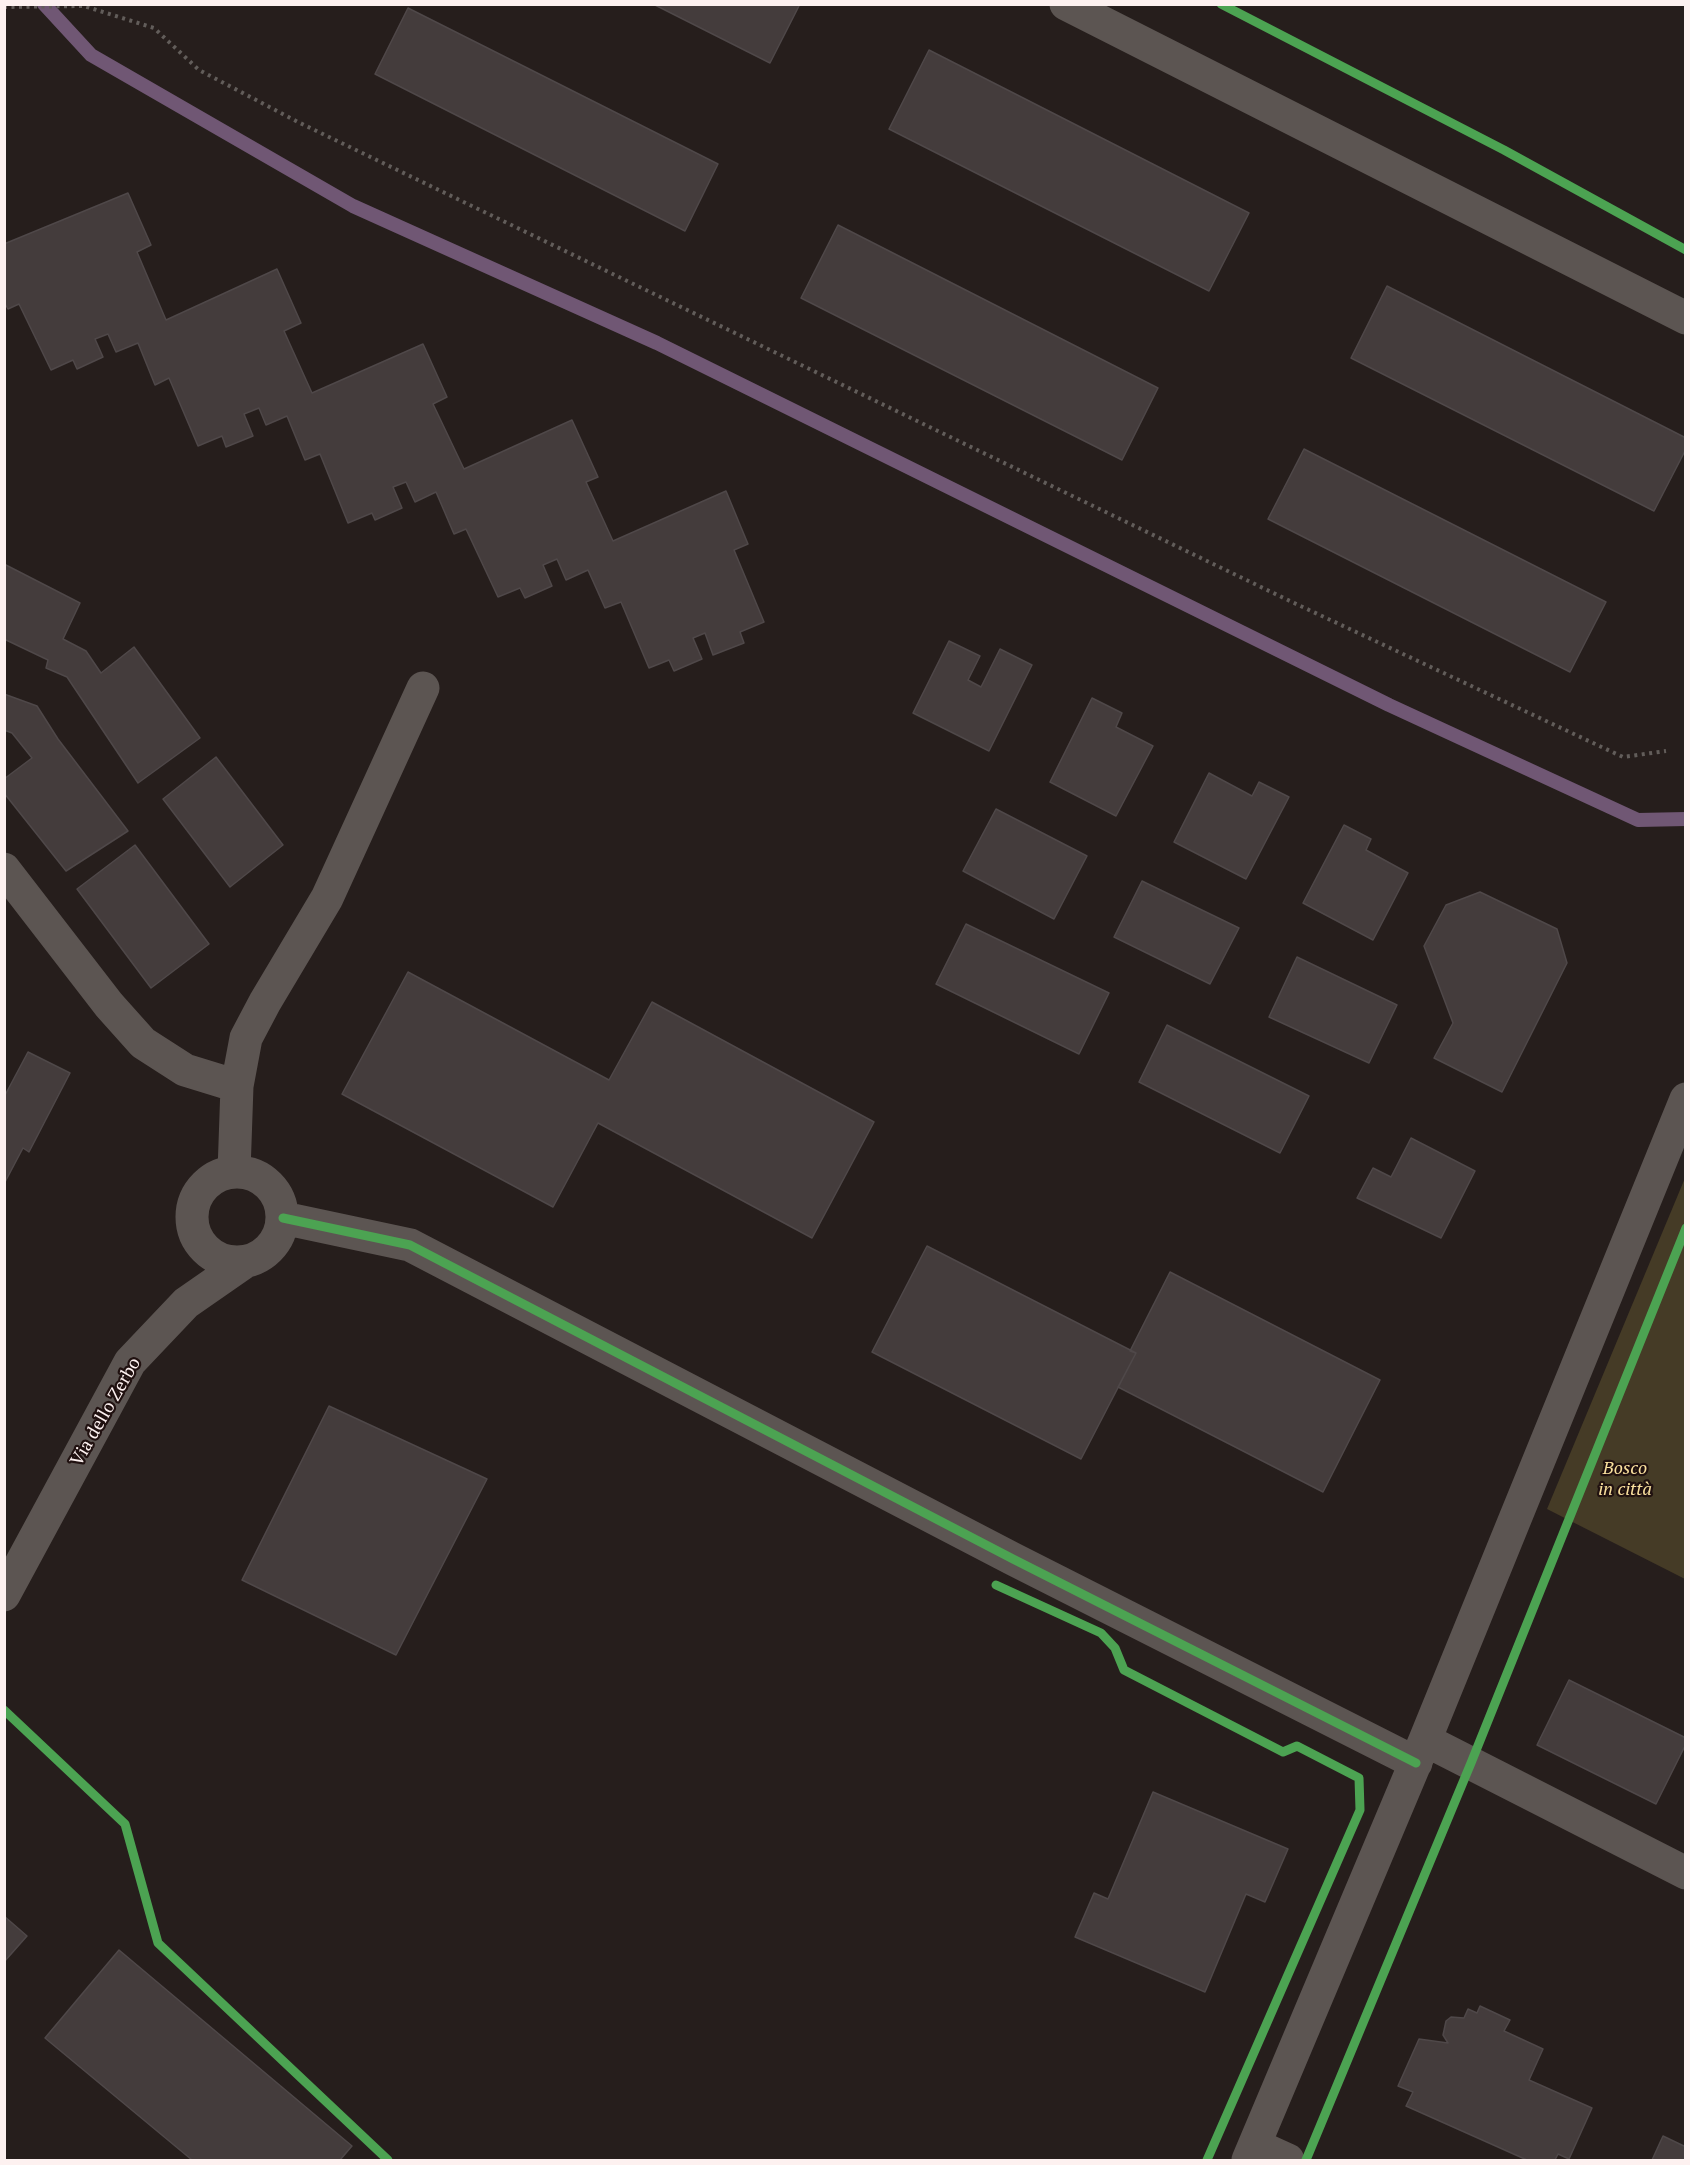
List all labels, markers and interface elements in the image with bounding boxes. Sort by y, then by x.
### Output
street label: Via dello Zerbo [66,1354,146,1470]
park label: Bosco in città [1598,1458,1652,1500]

